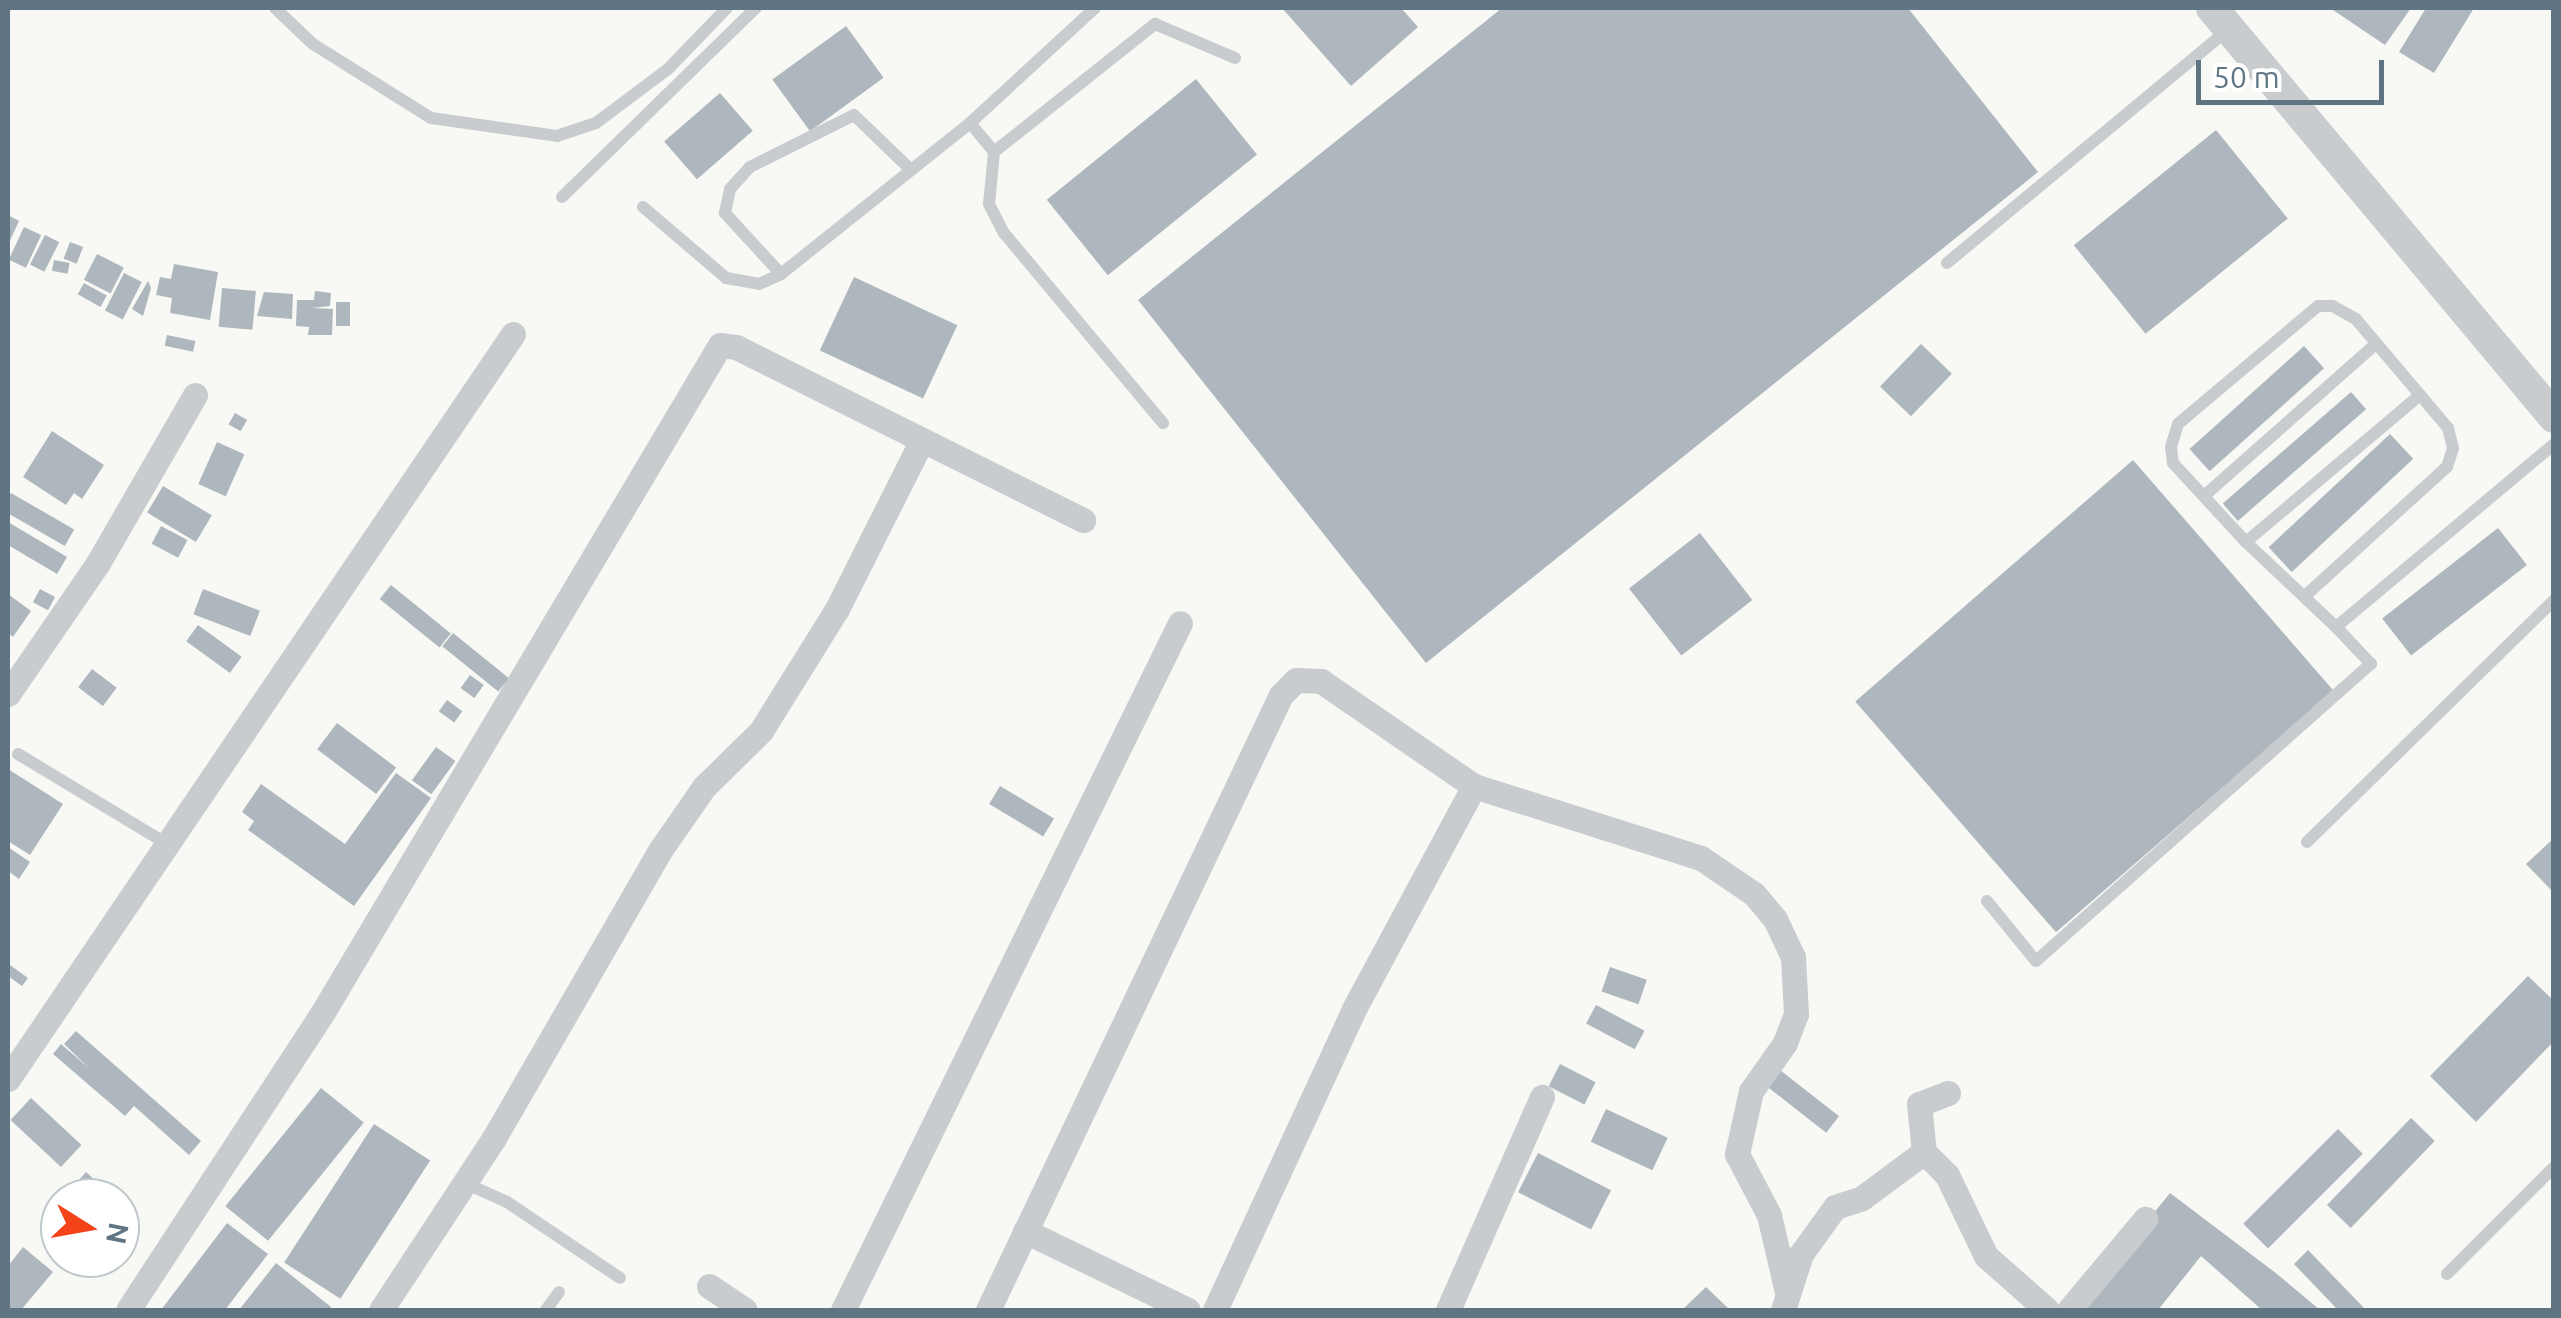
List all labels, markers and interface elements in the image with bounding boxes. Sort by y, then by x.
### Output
scale bar [2201,40,2388,102]
text: 50 m [2213,60,2280,94]
north arrow [40,1178,140,1278]
text: N [101,1220,135,1247]

